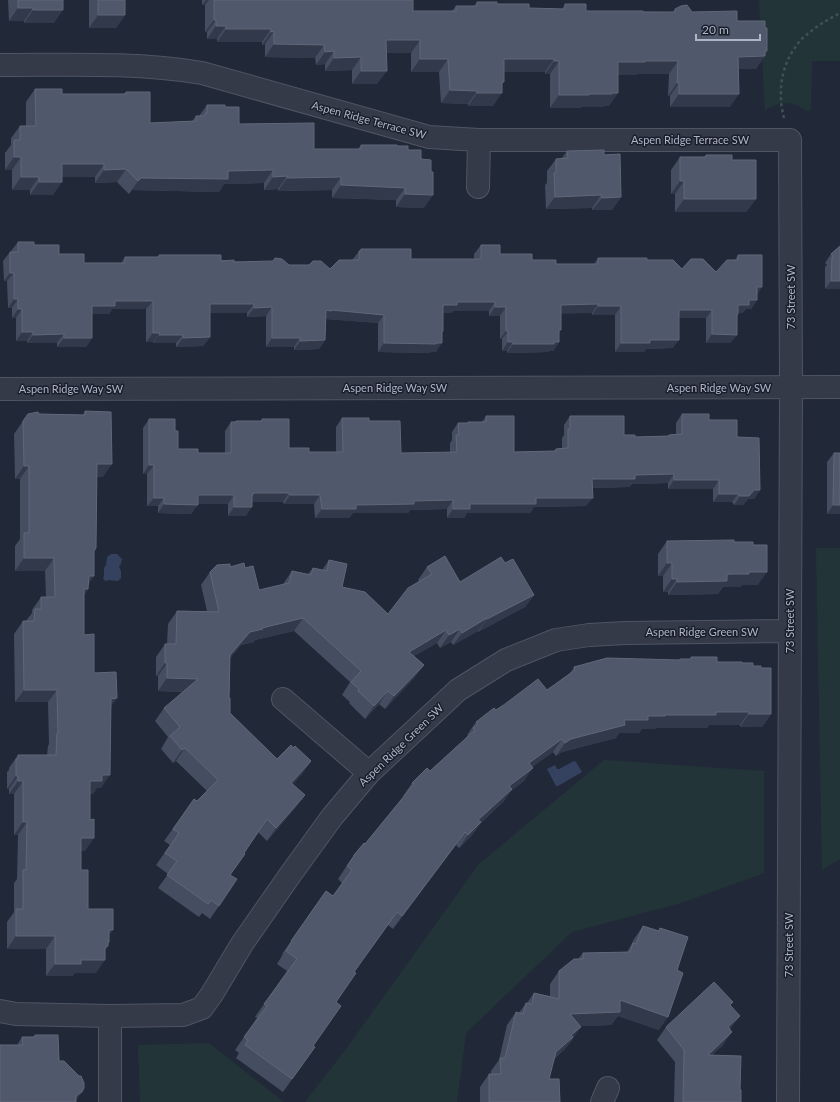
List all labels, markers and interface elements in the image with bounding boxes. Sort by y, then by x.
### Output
scale bar [696,16,760,42]
text: 20 m [702,22,729,37]
street label: Aspen Ridge Terrace SW [310,98,428,141]
street label: Aspen Ridge Terrace SW [631,133,750,146]
street label: 73 Street SW [784,264,797,329]
street label: Aspen Ridge Way SW [343,381,448,394]
street label: Aspen Ridge Way SW [667,381,772,394]
street label: Aspen Ridge Way SW [19,382,124,395]
street label: 73 Street SW [783,588,796,653]
street label: Aspen Ridge Green SW [646,625,759,638]
street label: Aspen Ridge Green SW [356,700,446,788]
street label: 73 Street SW [782,912,795,977]

